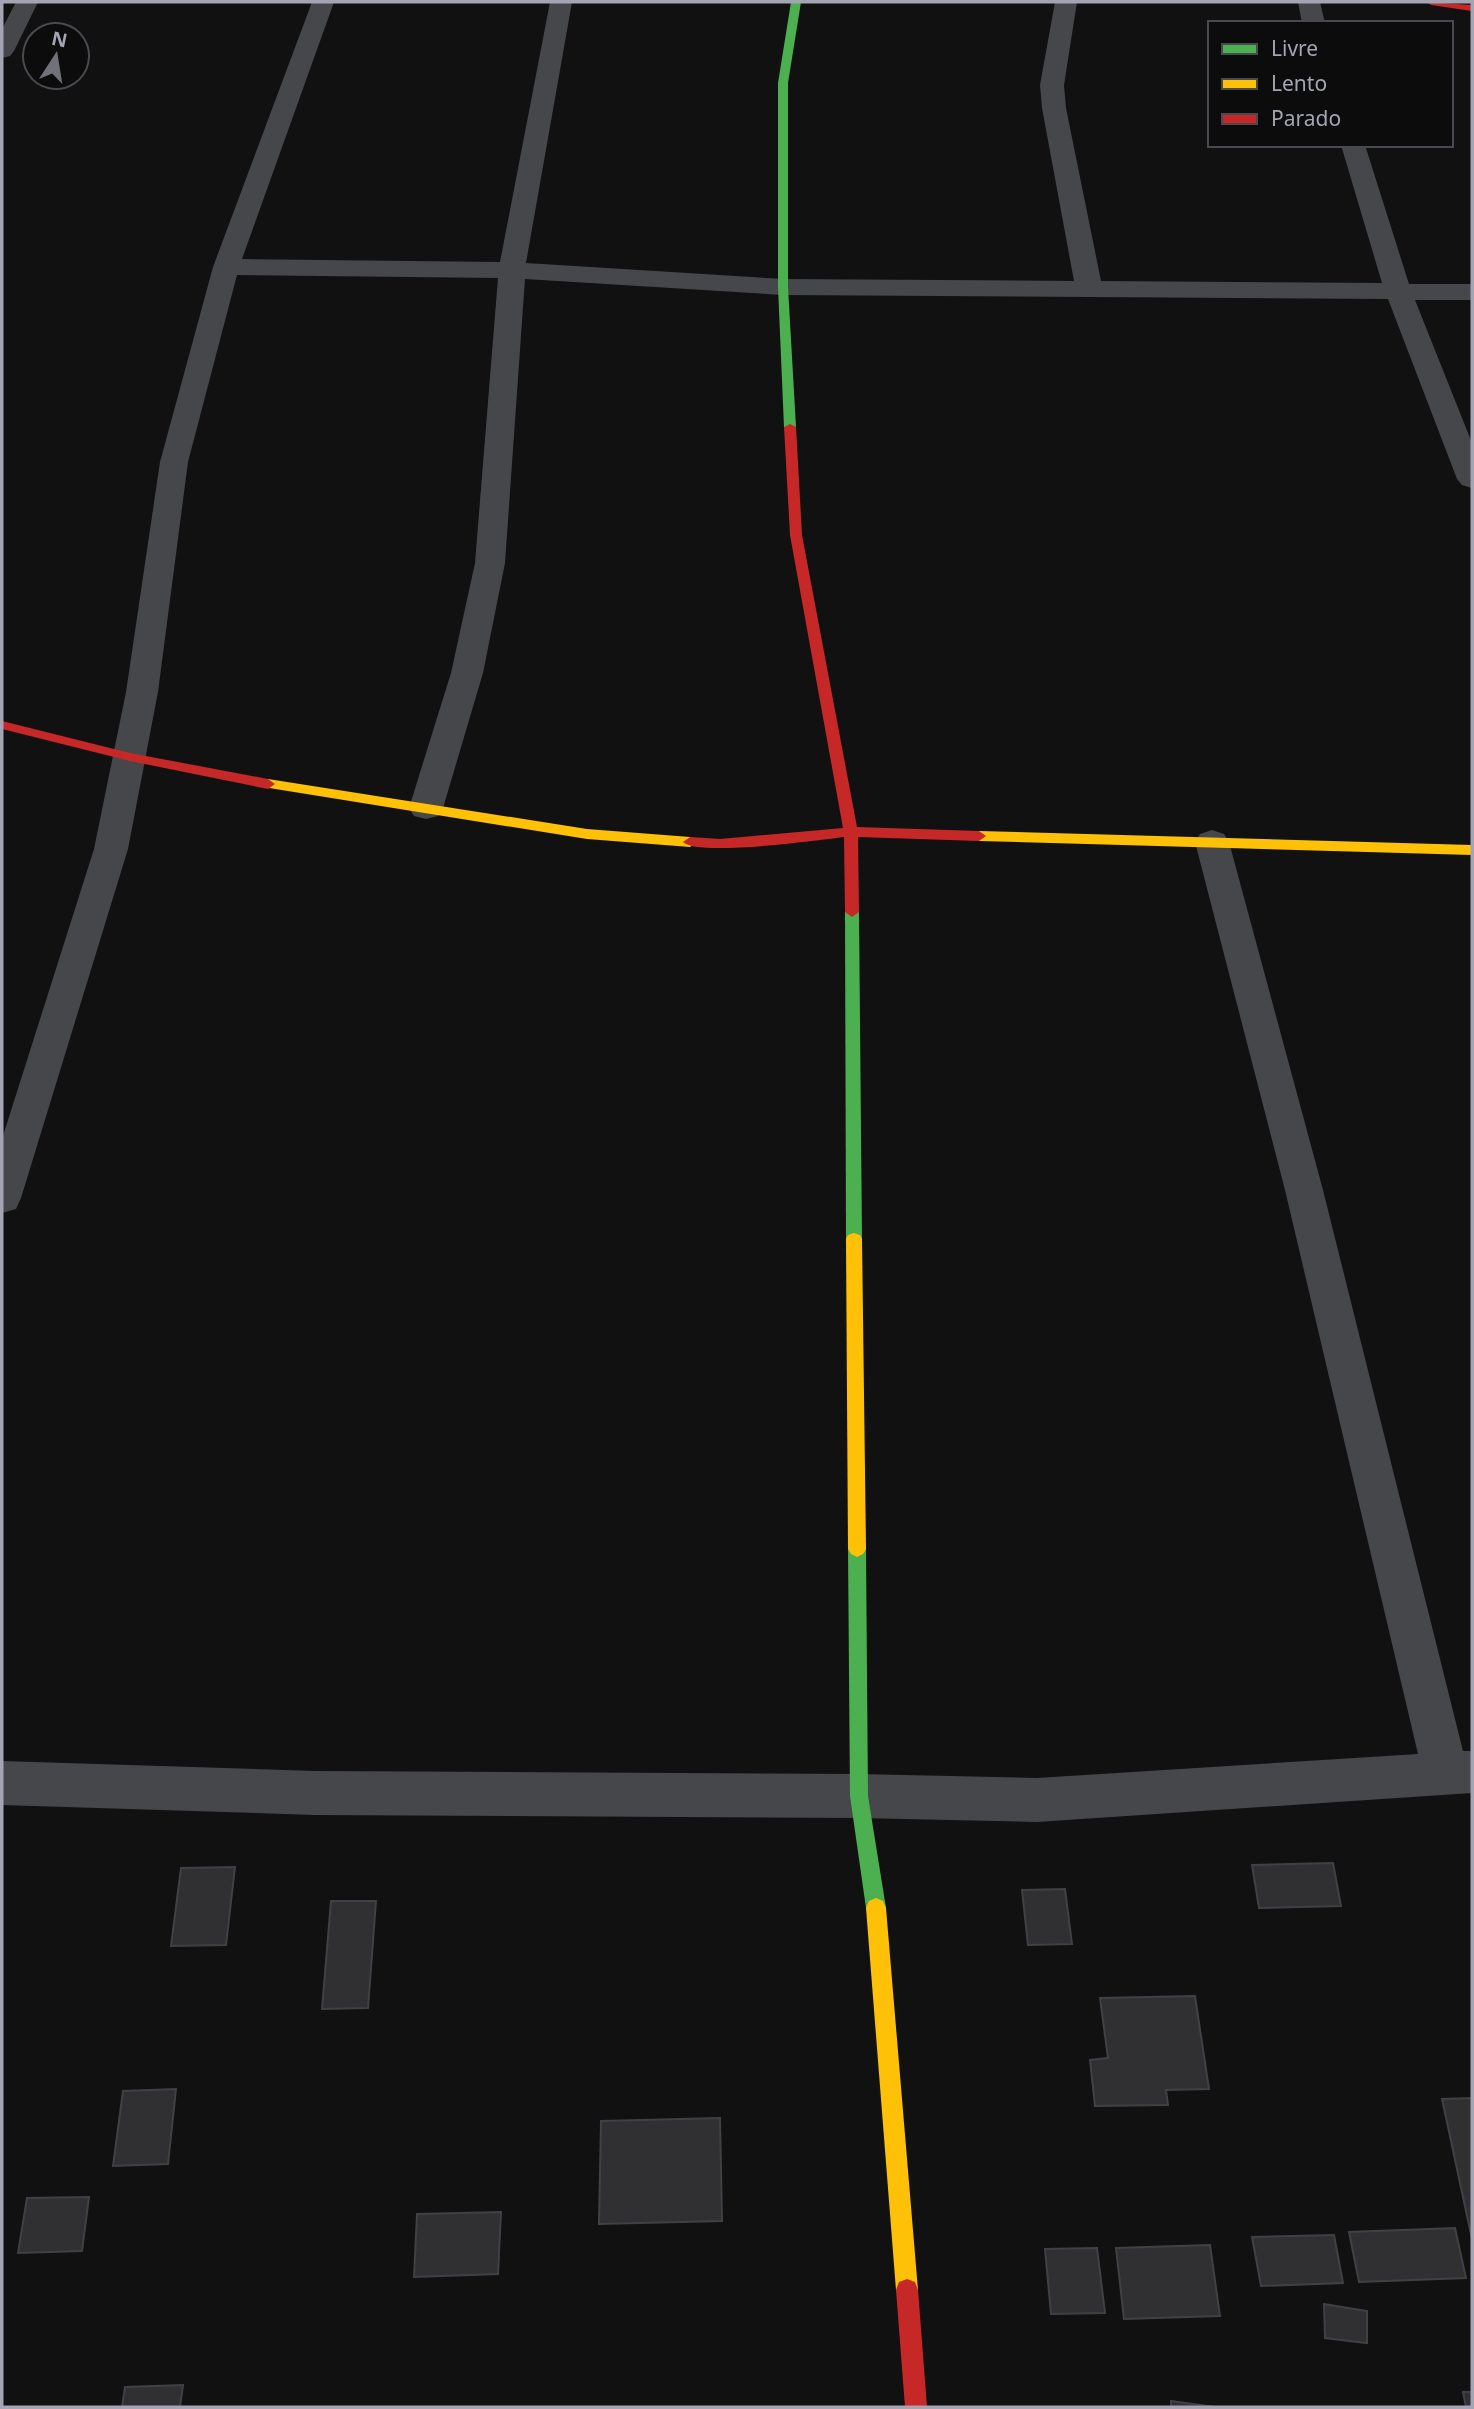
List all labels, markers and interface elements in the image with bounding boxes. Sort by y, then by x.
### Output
north arrow [21,21,91,91]
legend [1208,21,1453,147]
text: N [49,25,70,54]
text: Livre [1271,34,1318,62]
text: Lento [1271,69,1327,97]
text: Parado [1271,104,1341,132]

